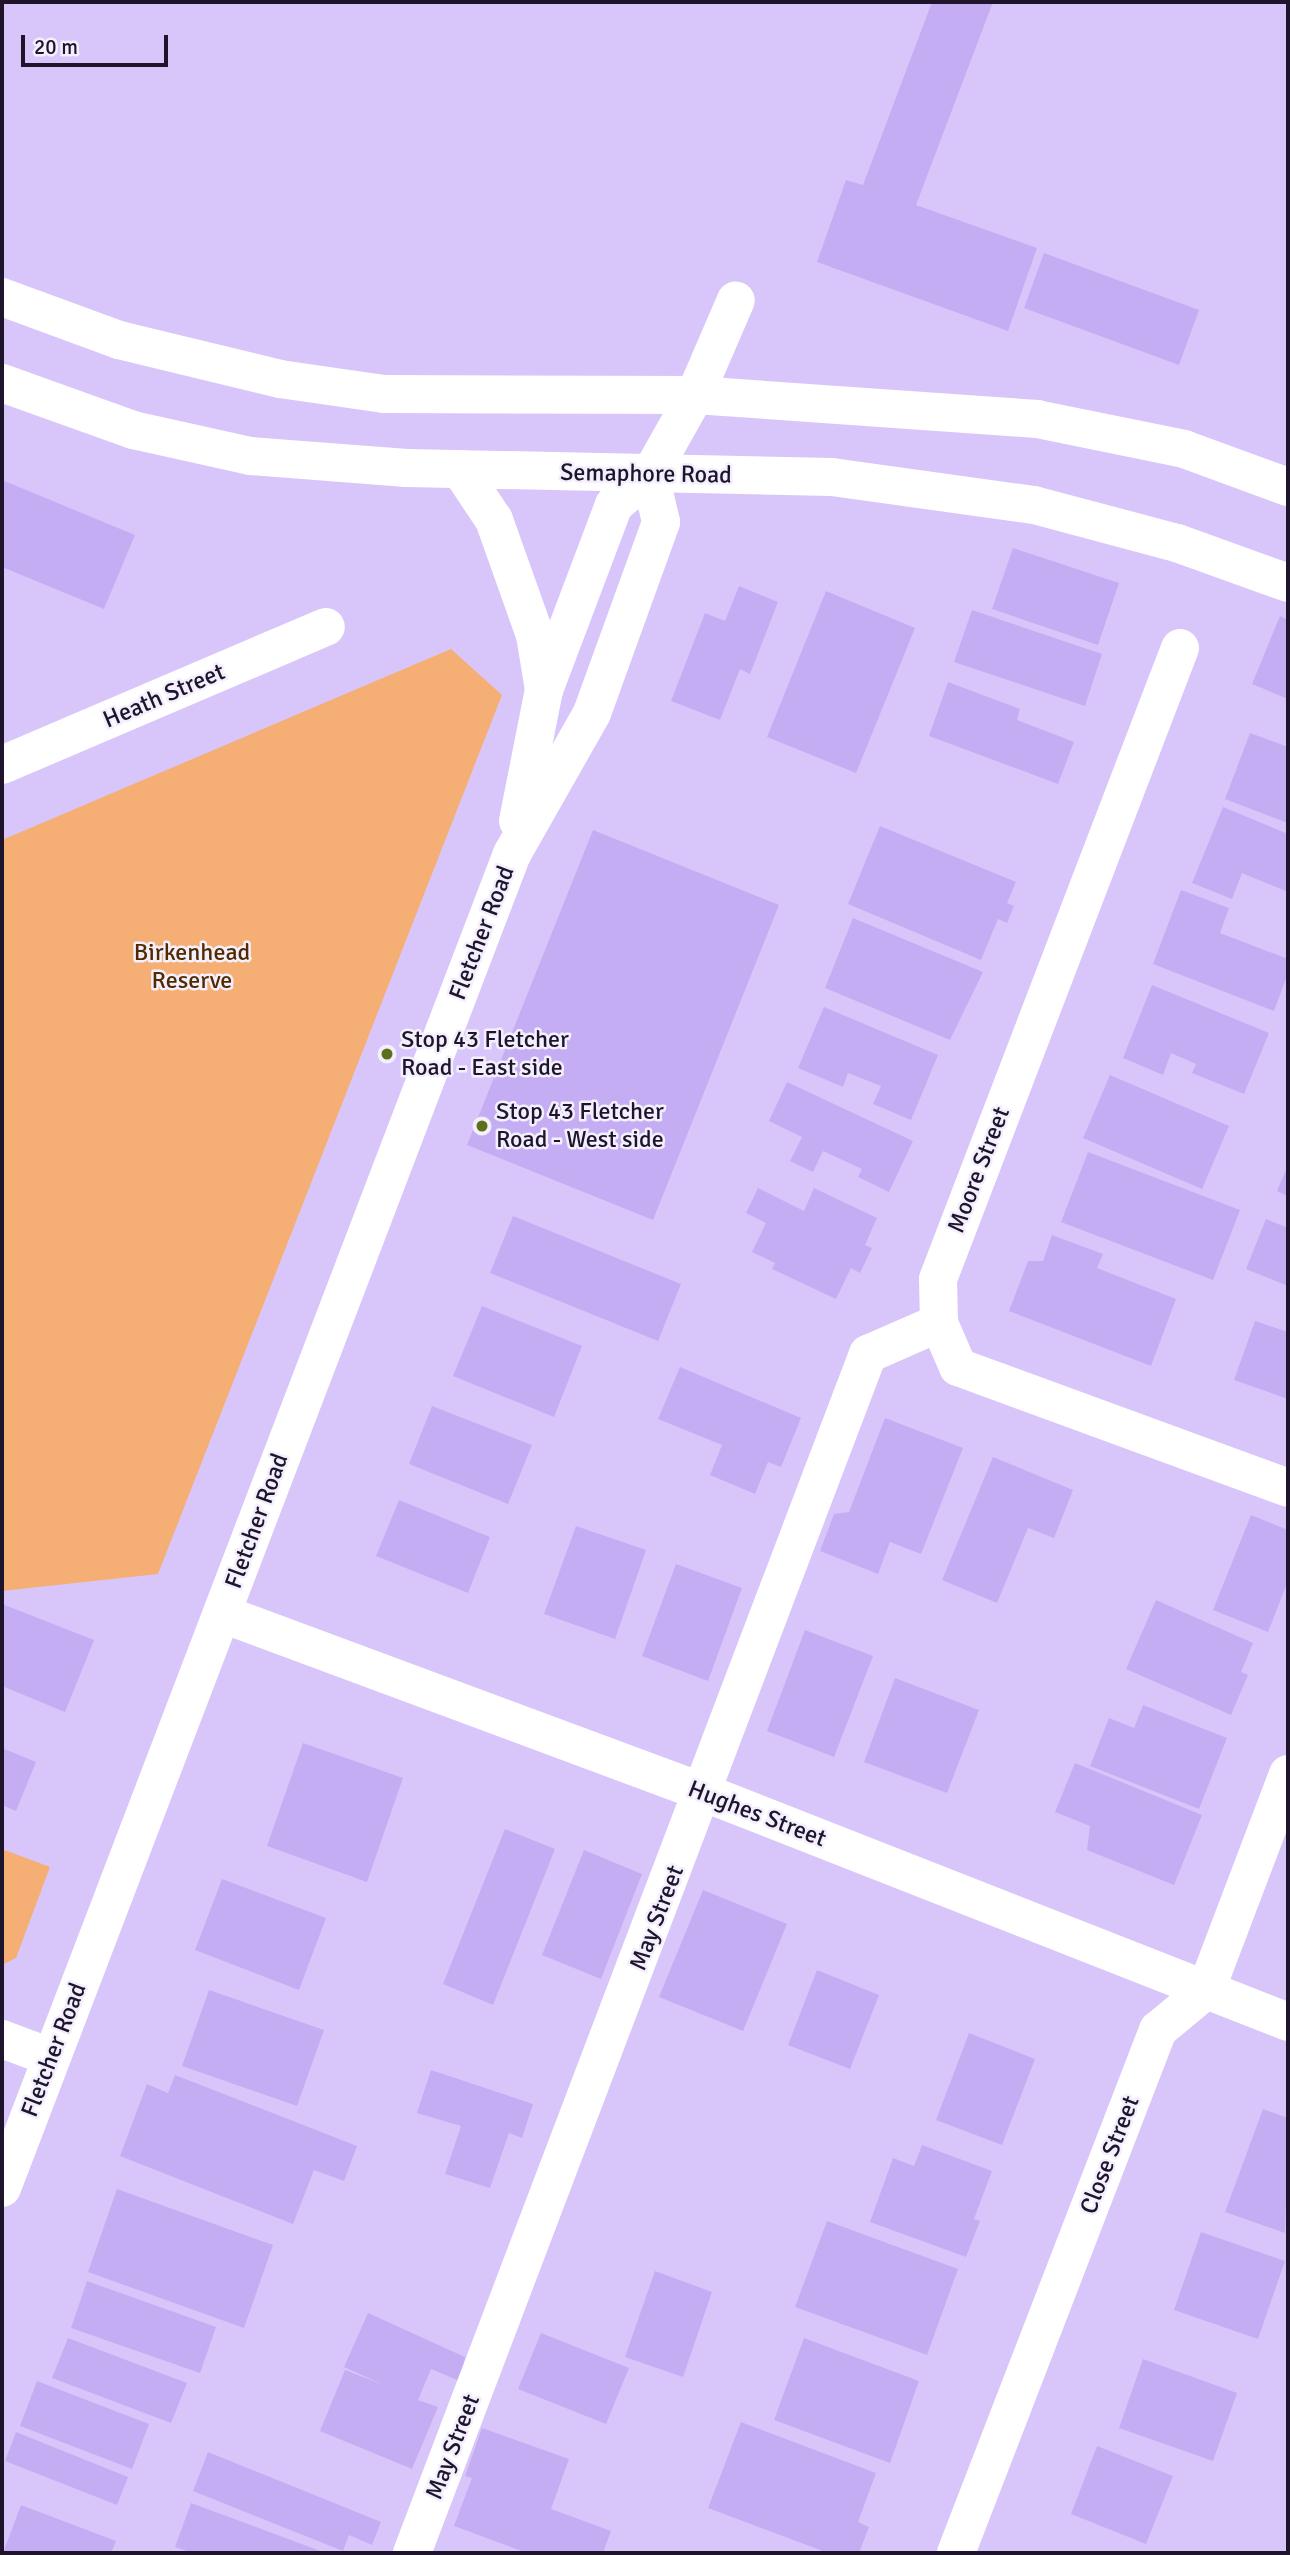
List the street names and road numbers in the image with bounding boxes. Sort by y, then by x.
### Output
street label: Semaphore Road [560,458,732,490]
street label: Heath Street [99,657,229,735]
street label: Fletcher Road [443,862,521,1004]
street label: Moore Street [942,1103,1016,1237]
street label: Fletcher Road [219,1450,295,1592]
street label: Hughes Street [684,1775,830,1853]
street label: May Street [624,1861,690,1975]
street label: Fletcher Road [15,1979,93,2121]
street label: Close Street [1074,2092,1146,2218]
street label: May Street [420,2390,486,2504]

